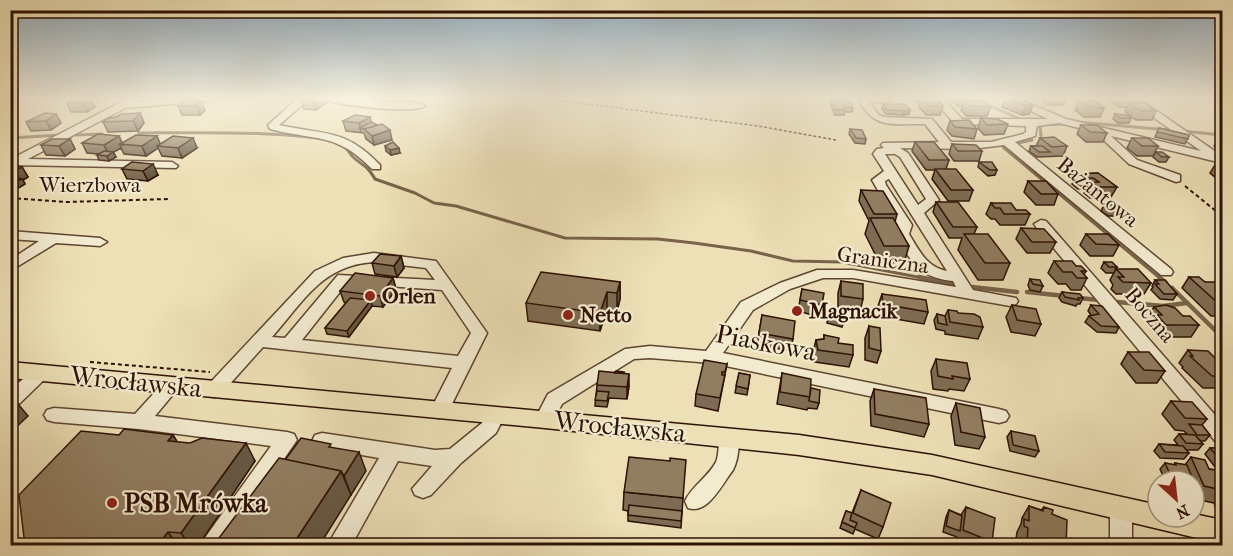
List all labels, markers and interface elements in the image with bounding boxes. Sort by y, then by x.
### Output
street label: Bażantowa [1053,152,1144,232]
street label: Wierzbowa [38,173,141,197]
street label: Graniczna [836,242,931,278]
street label: Boczna [1120,282,1180,348]
place label: Orlen [382,284,436,308]
marker: Orlen [363,289,377,303]
place label: Magnacik [808,299,899,323]
place label: Netto [580,303,632,327]
marker: Magnacik [790,304,804,318]
marker: Netto [561,308,575,322]
street label: Piaskowa [713,318,820,368]
street label: Wrocławska [68,360,204,404]
street label: Wrocławska [552,405,688,449]
north arrow [1146,469,1206,529]
place label: PSB Mrówka [124,488,268,519]
marker: PSB Mrówka [105,496,119,510]
text: N [1172,501,1192,524]

